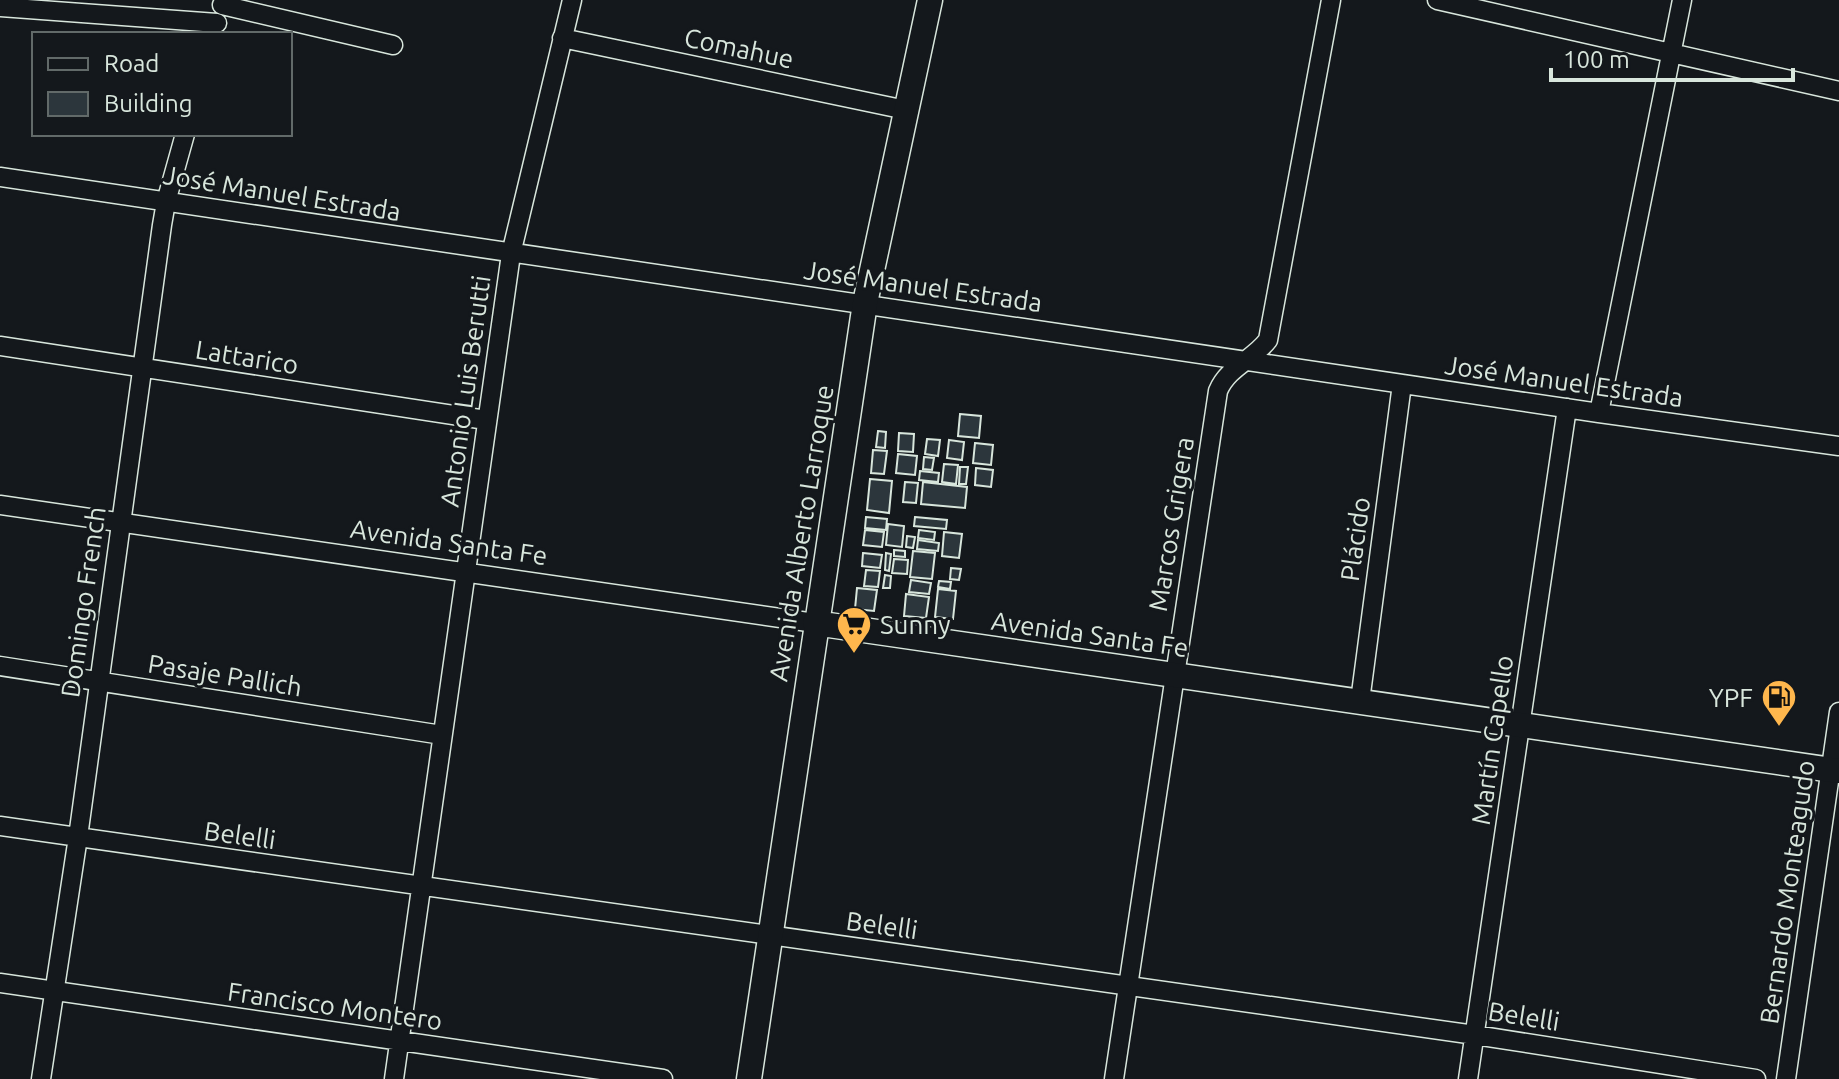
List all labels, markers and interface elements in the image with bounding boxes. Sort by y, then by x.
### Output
street label: Comahue [682,22,796,74]
legend [32,32,292,136]
scale bar [1551,32,1793,82]
text: 100 m [1563,46,1630,73]
text: Road [104,50,159,77]
text: Building [104,90,192,117]
street label: José Manuel Estrada [161,160,403,226]
street label: José Manuel Estrada [802,255,1044,317]
street label: Antonio Luis Berutti [434,273,496,509]
street label: Lattarico [193,335,301,379]
street label: José Manuel Estrada [1443,350,1685,412]
street label: Avenida Alberto Larroque [763,383,839,683]
street label: Marcos Grigera [1143,435,1199,613]
street label: Plácido [1335,495,1375,583]
street label: Domingo French [55,505,111,699]
street label: Avenida Santa Fe [349,514,549,570]
supermarket icon: Sunny [835,605,873,655]
street label: Avenida Santa Fe [990,606,1190,662]
place label: Sunny [880,610,951,639]
street label: Pasaje Pallich [146,649,304,701]
street label: Martín Capello [1466,653,1518,827]
fuel station icon: YPF [1760,678,1798,728]
place label: YPF [1709,683,1753,712]
street label: Bernardo Monteagudo [1754,758,1820,1026]
street label: Belelli [202,816,278,854]
street label: Belelli [844,906,920,944]
street label: Francisco Montero [226,977,444,1035]
street label: Belelli [1486,996,1562,1036]

